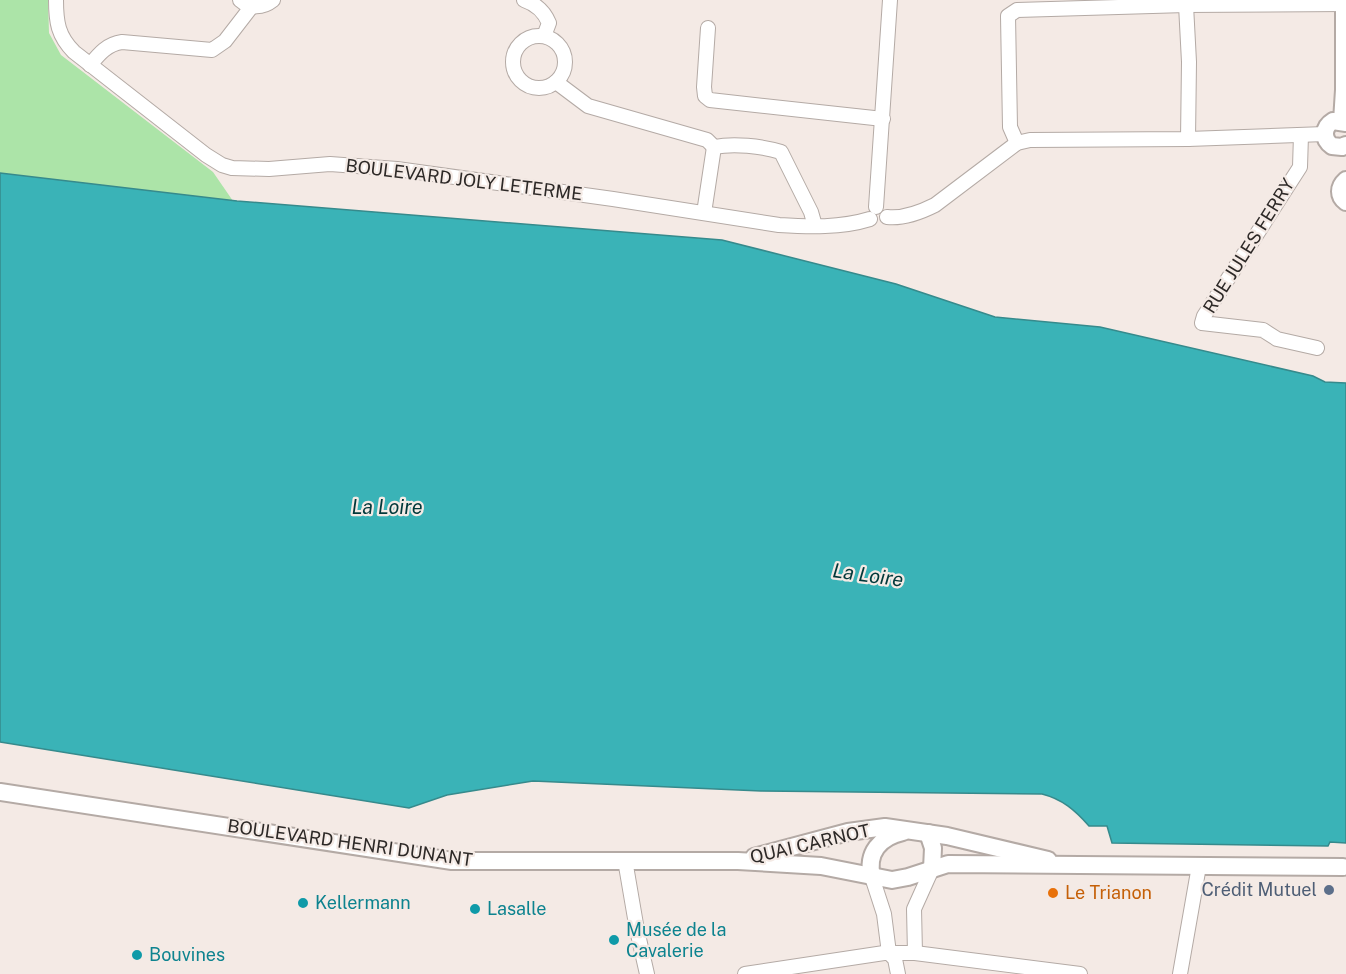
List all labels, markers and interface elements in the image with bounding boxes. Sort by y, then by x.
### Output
street label: BOULEVARD JOLY LETERME [345,155,584,204]
street label: RUE JULES FERRY [1199,175,1299,317]
water label: La Loire [351,495,423,519]
water label: La Loire [831,558,905,592]
street label: BOULEVARD HENRI DUNANT [226,815,474,870]
street label: QUAI CARNOT [748,819,872,867]
place label: Crédit Mutuel [1201,879,1317,900]
place label: Le Trianon [1065,882,1152,903]
marker: Crédit Mutuel [1322,883,1336,897]
marker: Le Trianon [1046,886,1060,900]
place label: Kellermann [315,892,411,913]
marker: Kellermann [296,896,310,910]
place label: Lasalle [487,898,546,919]
marker: Lasalle [468,902,482,916]
place label: Musée de la Cavalerie [626,919,726,961]
marker: Musée de la Cavalerie [607,933,621,947]
place label: Bouvines [149,944,225,965]
marker: Bouvines [130,948,144,962]

